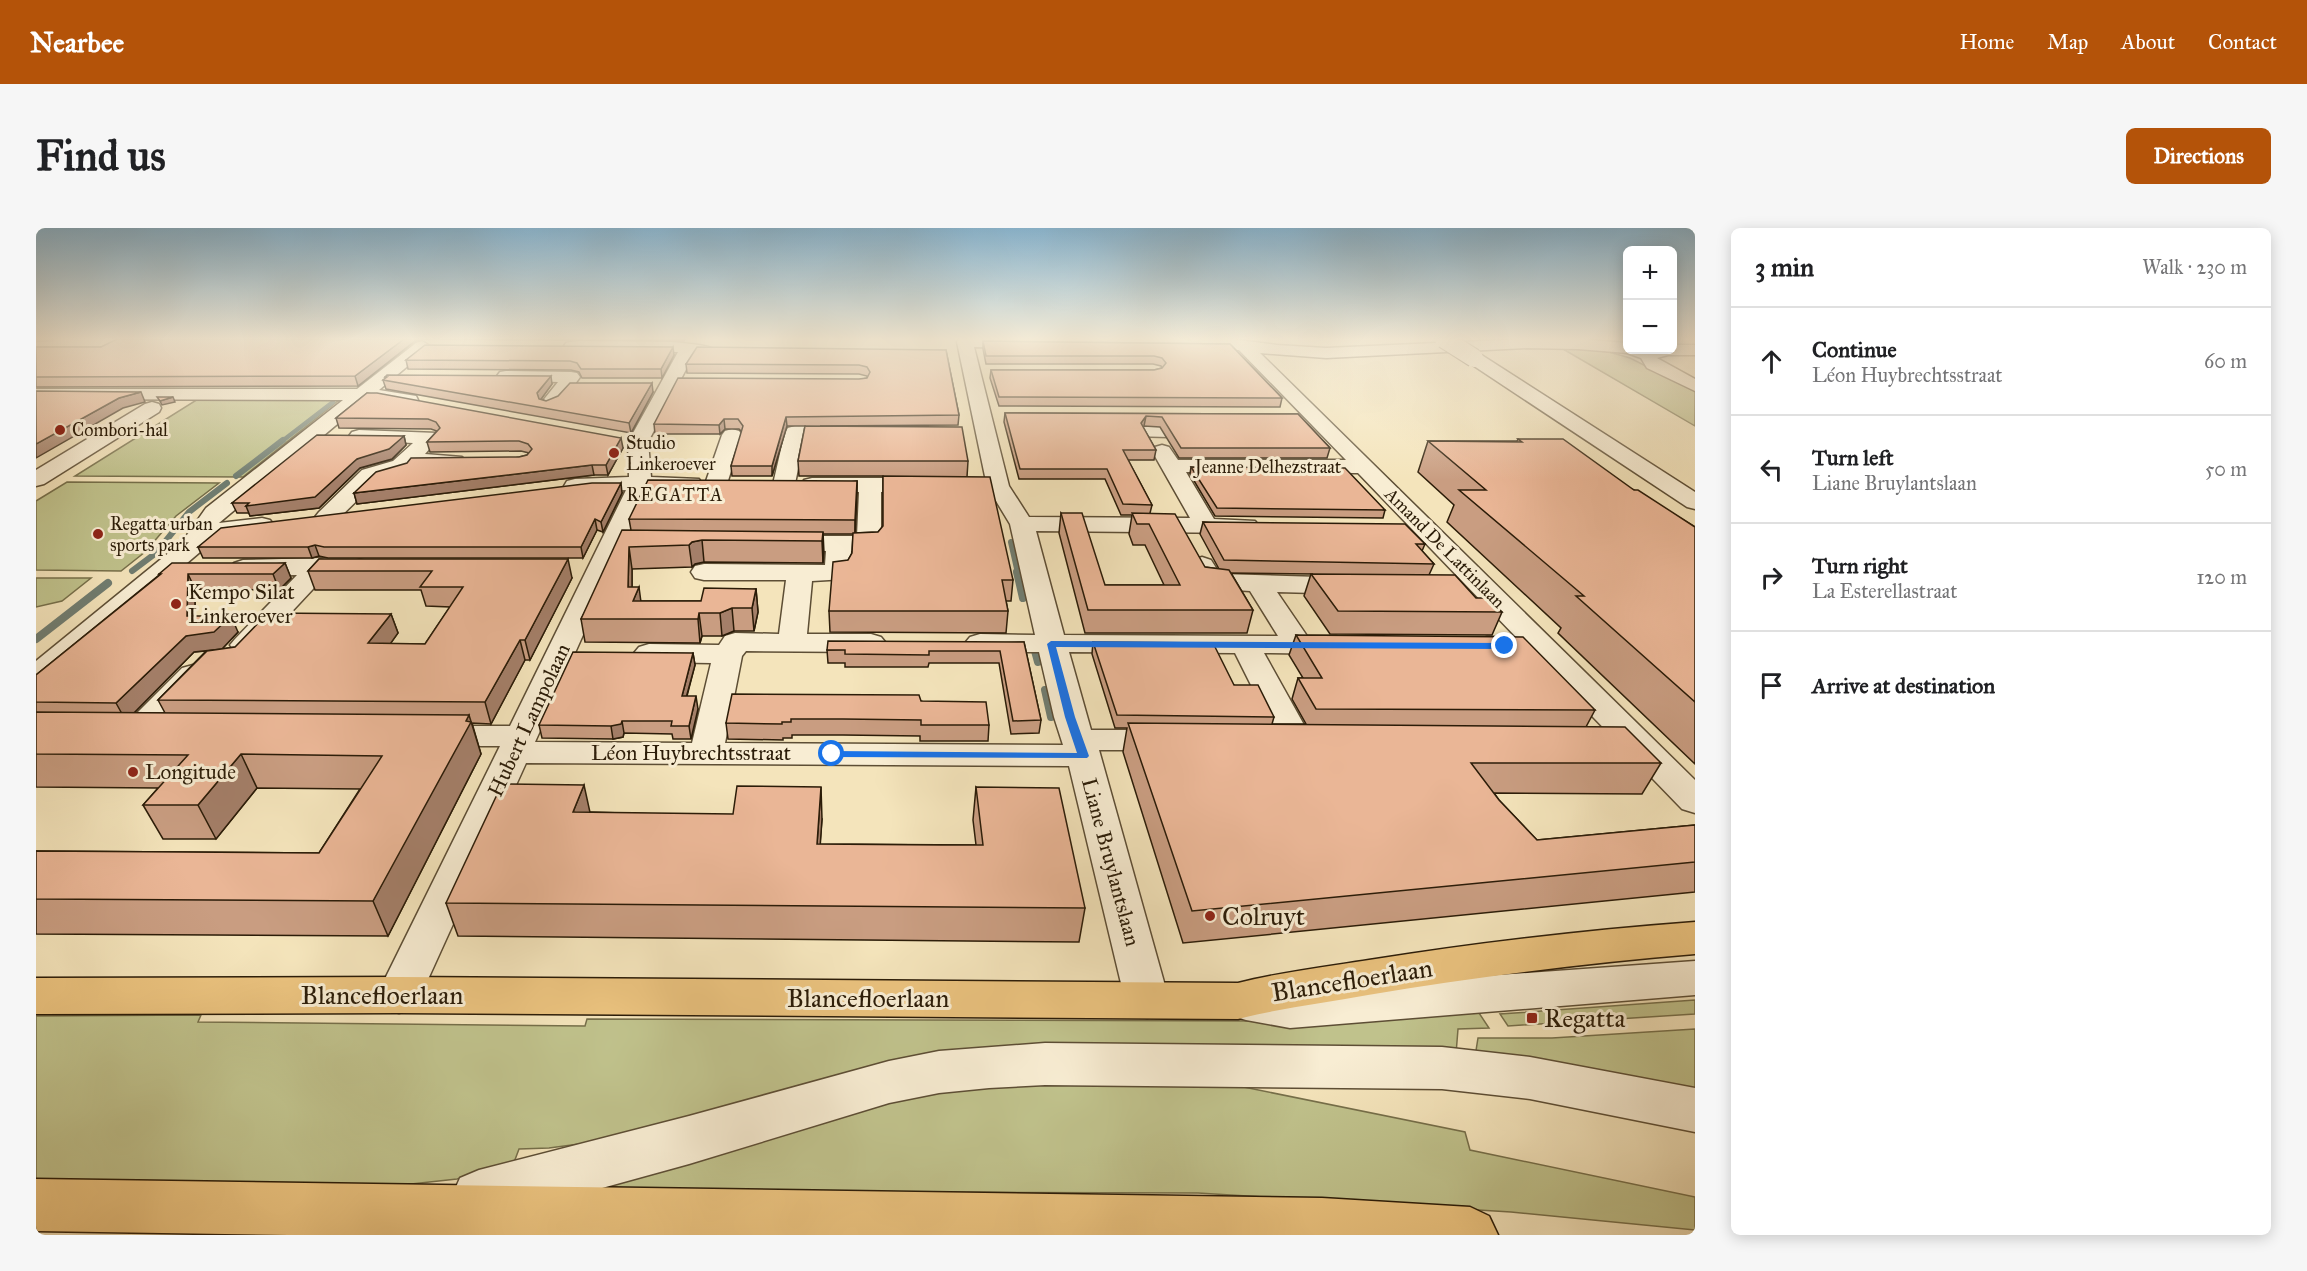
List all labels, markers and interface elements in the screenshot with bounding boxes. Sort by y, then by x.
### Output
text: Nearbee [30,25,124,60]
text: Home [1959,29,2014,55]
text: Map [2047,29,2088,55]
text: About [2121,29,2175,55]
text: Contact [2208,29,2277,55]
button: Directions [2126,128,2271,184]
text: Find us [36,130,166,182]
map controls [1623,246,1677,354]
button: + [1623,246,1677,300]
text: 3 min [1755,251,1814,283]
text: Walk · 230 m [2142,255,2247,279]
button: − [1623,300,1677,354]
text: Continue [1812,336,1897,363]
icon: ahead [1755,345,1788,378]
text: 60 m [2204,349,2247,373]
text: Léon Huybrechtsstraat [1812,363,2002,387]
place label: Combori-hal [72,419,168,441]
marker: Combori-hal [53,423,67,437]
place label: Studio Linkeroever [626,432,716,475]
text: Turn left [1812,444,1894,471]
marker: Studio Linkeroever [607,446,621,460]
icon: left [1755,453,1788,486]
street label: Jeanne Delhezstraat [1193,456,1342,479]
text: 50 m [2205,457,2247,481]
text: Liane Bruylantslaan [1812,471,1977,495]
street label: Amand De Lattinlaan [1380,483,1510,613]
district label: REGATTA [626,484,724,506]
place label: Regatta urban sports park [110,513,213,556]
marker: Regatta urban sports park [91,527,105,541]
text: Turn right [1812,552,1908,579]
icon: right [1755,561,1788,594]
text: 120 m [2196,565,2247,589]
place label: Kempo Silat Linkeroever [188,579,295,629]
text: La Esterellastraat [1812,579,1957,603]
marker: Kempo Silat Linkeroever [169,597,183,611]
route end [1491,632,1517,658]
street label: Hubert Lampolaan [482,639,576,801]
icon: arrive [1755,669,1788,702]
text: Arrive at destination [1812,672,1995,699]
street label: Léon Huybrechtsstraat [591,740,792,766]
route start [818,740,844,766]
place label: Longitude [145,759,236,785]
marker: Longitude [126,765,140,779]
street label: Liane Bruylantslaan [1076,775,1146,949]
place label: Colruyt [1222,900,1305,932]
marker: Colruyt [1203,909,1217,923]
street label: Blancefloerlaan [1269,951,1435,1009]
street label: Blancefloerlaan [301,979,463,1011]
street label: Blancefloerlaan [787,982,949,1014]
place label: Regatta [1544,1002,1625,1034]
marker: Regatta [1525,1011,1539,1025]

